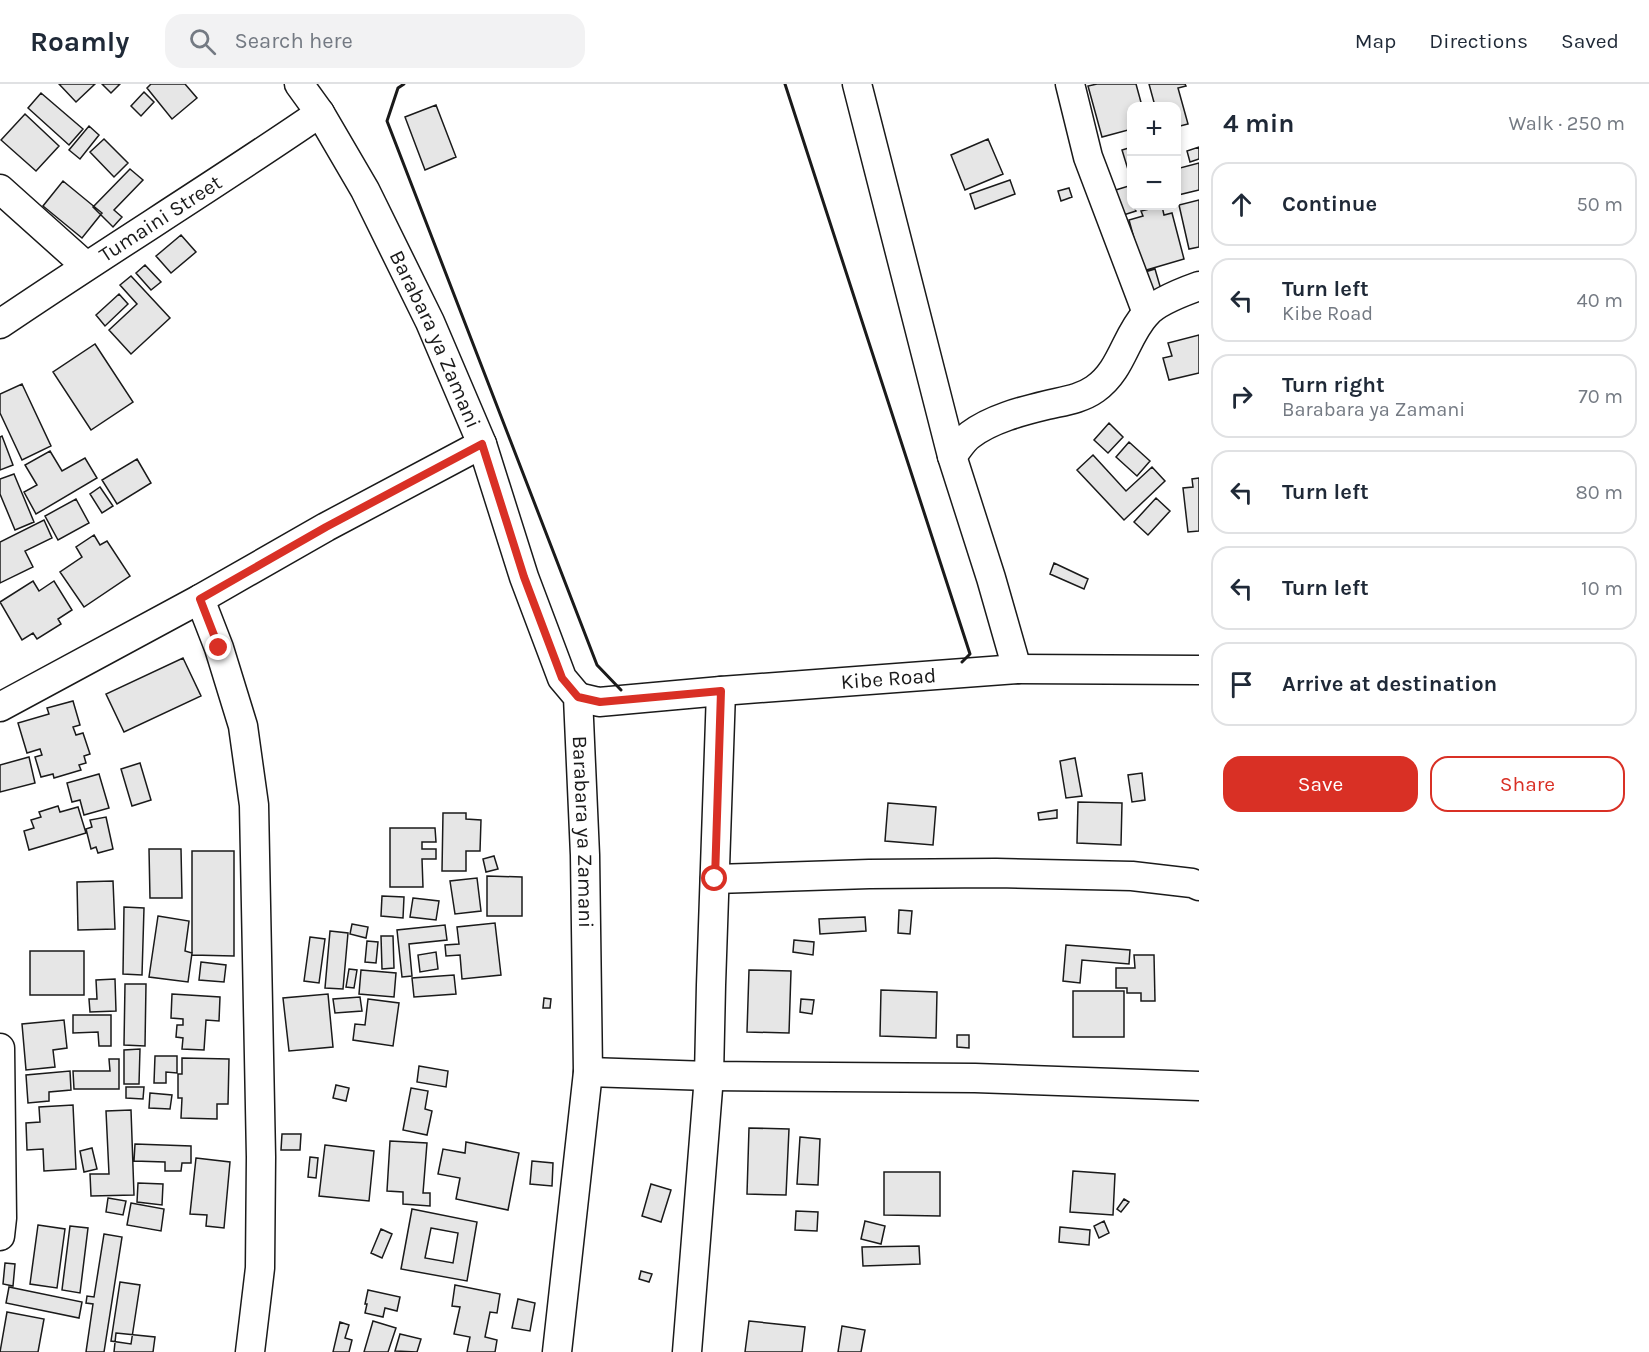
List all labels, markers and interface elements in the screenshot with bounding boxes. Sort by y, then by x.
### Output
search box [165,14,585,68]
text: Roamly [30,25,129,58]
icon: search [186,25,219,58]
text: Search here [234,28,353,54]
text: Map [1355,29,1396,53]
text: Directions [1429,29,1528,53]
text: Saved [1561,29,1619,53]
map controls [1127,102,1181,210]
button: + [1127,102,1181,156]
text: 4 min [1223,108,1294,139]
text: Walk · 250 m [1509,112,1625,135]
button: − [1127,156,1181,210]
street label: Tumaini Street [95,170,226,267]
icon: ahead [1225,188,1258,221]
text: Continue [1282,191,1377,217]
text: 50 m [1576,193,1623,216]
street label: Barabara ya Zamani [385,246,486,432]
text: Turn left [1282,276,1369,302]
icon: left [1225,284,1258,317]
text: 40 m [1577,289,1623,312]
text: Kibe Road [1282,302,1373,325]
text: Turn right [1282,372,1385,398]
icon: right [1225,380,1258,413]
text: 70 m [1578,385,1623,408]
text: Barabara ya Zamani [1282,398,1465,421]
icon: left [1225,476,1258,509]
text: Turn left [1282,479,1369,505]
text: 80 m [1575,481,1623,504]
icon: left [1225,572,1258,605]
text: Turn left [1282,575,1369,601]
text: 10 m [1581,577,1623,600]
route end [205,634,231,660]
street label: Kibe Road [840,663,937,694]
icon: arrive [1225,668,1258,701]
text: Arrive at destination [1282,671,1497,697]
street label: Barabara ya Zamani [568,735,598,928]
button: Save [1223,756,1418,812]
button: Share [1430,756,1625,812]
route start [701,865,727,891]

